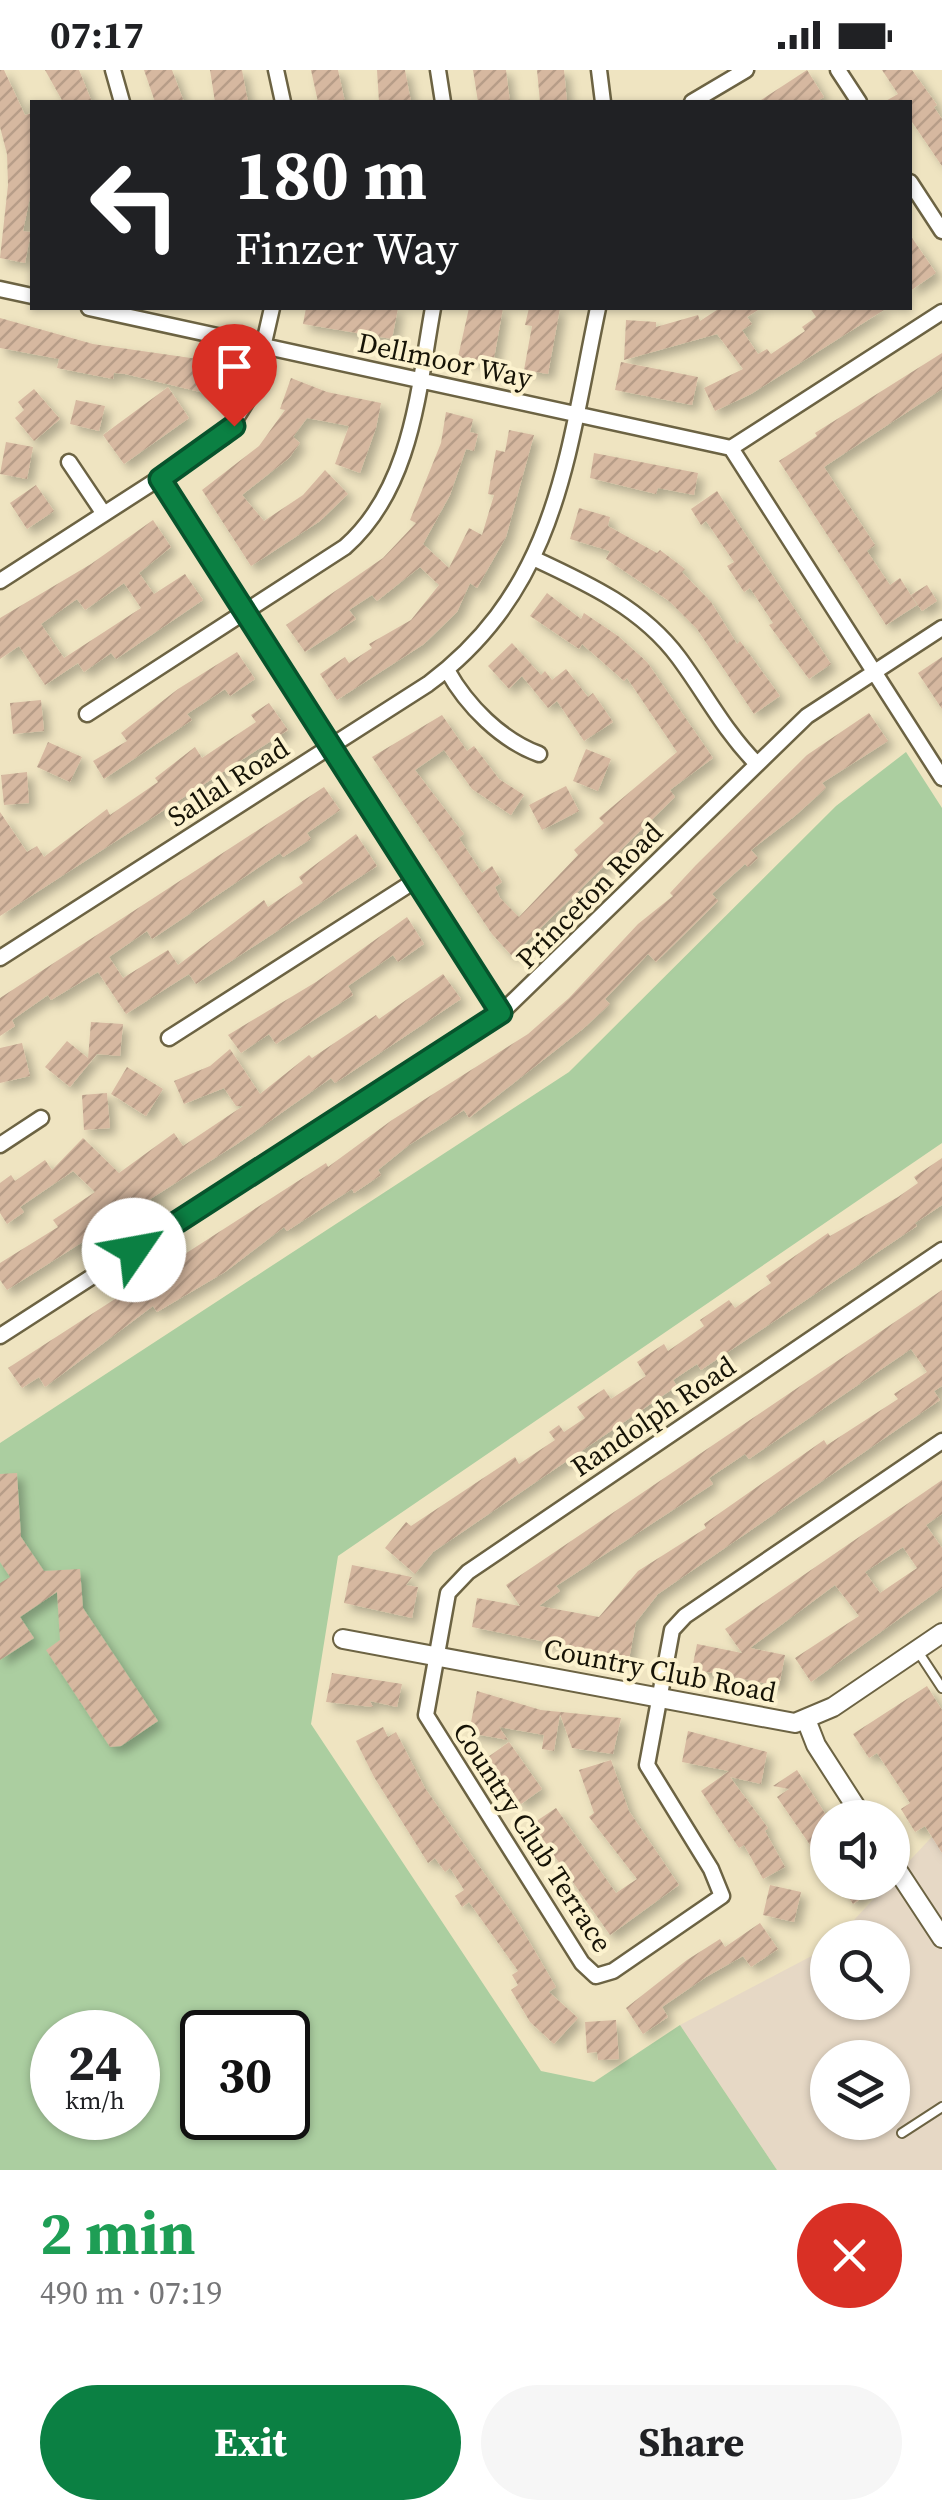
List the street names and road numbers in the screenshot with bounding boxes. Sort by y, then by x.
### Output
street label: Dellmoor Way [354,323,536,397]
street label: Sallal Road [160,729,296,835]
street label: Princeton Road [507,813,671,977]
street label: Randolph Road [563,1347,743,1485]
street label: Country Club Road [540,1629,780,1711]
street label: Country Club Terrace [444,1715,622,1959]

